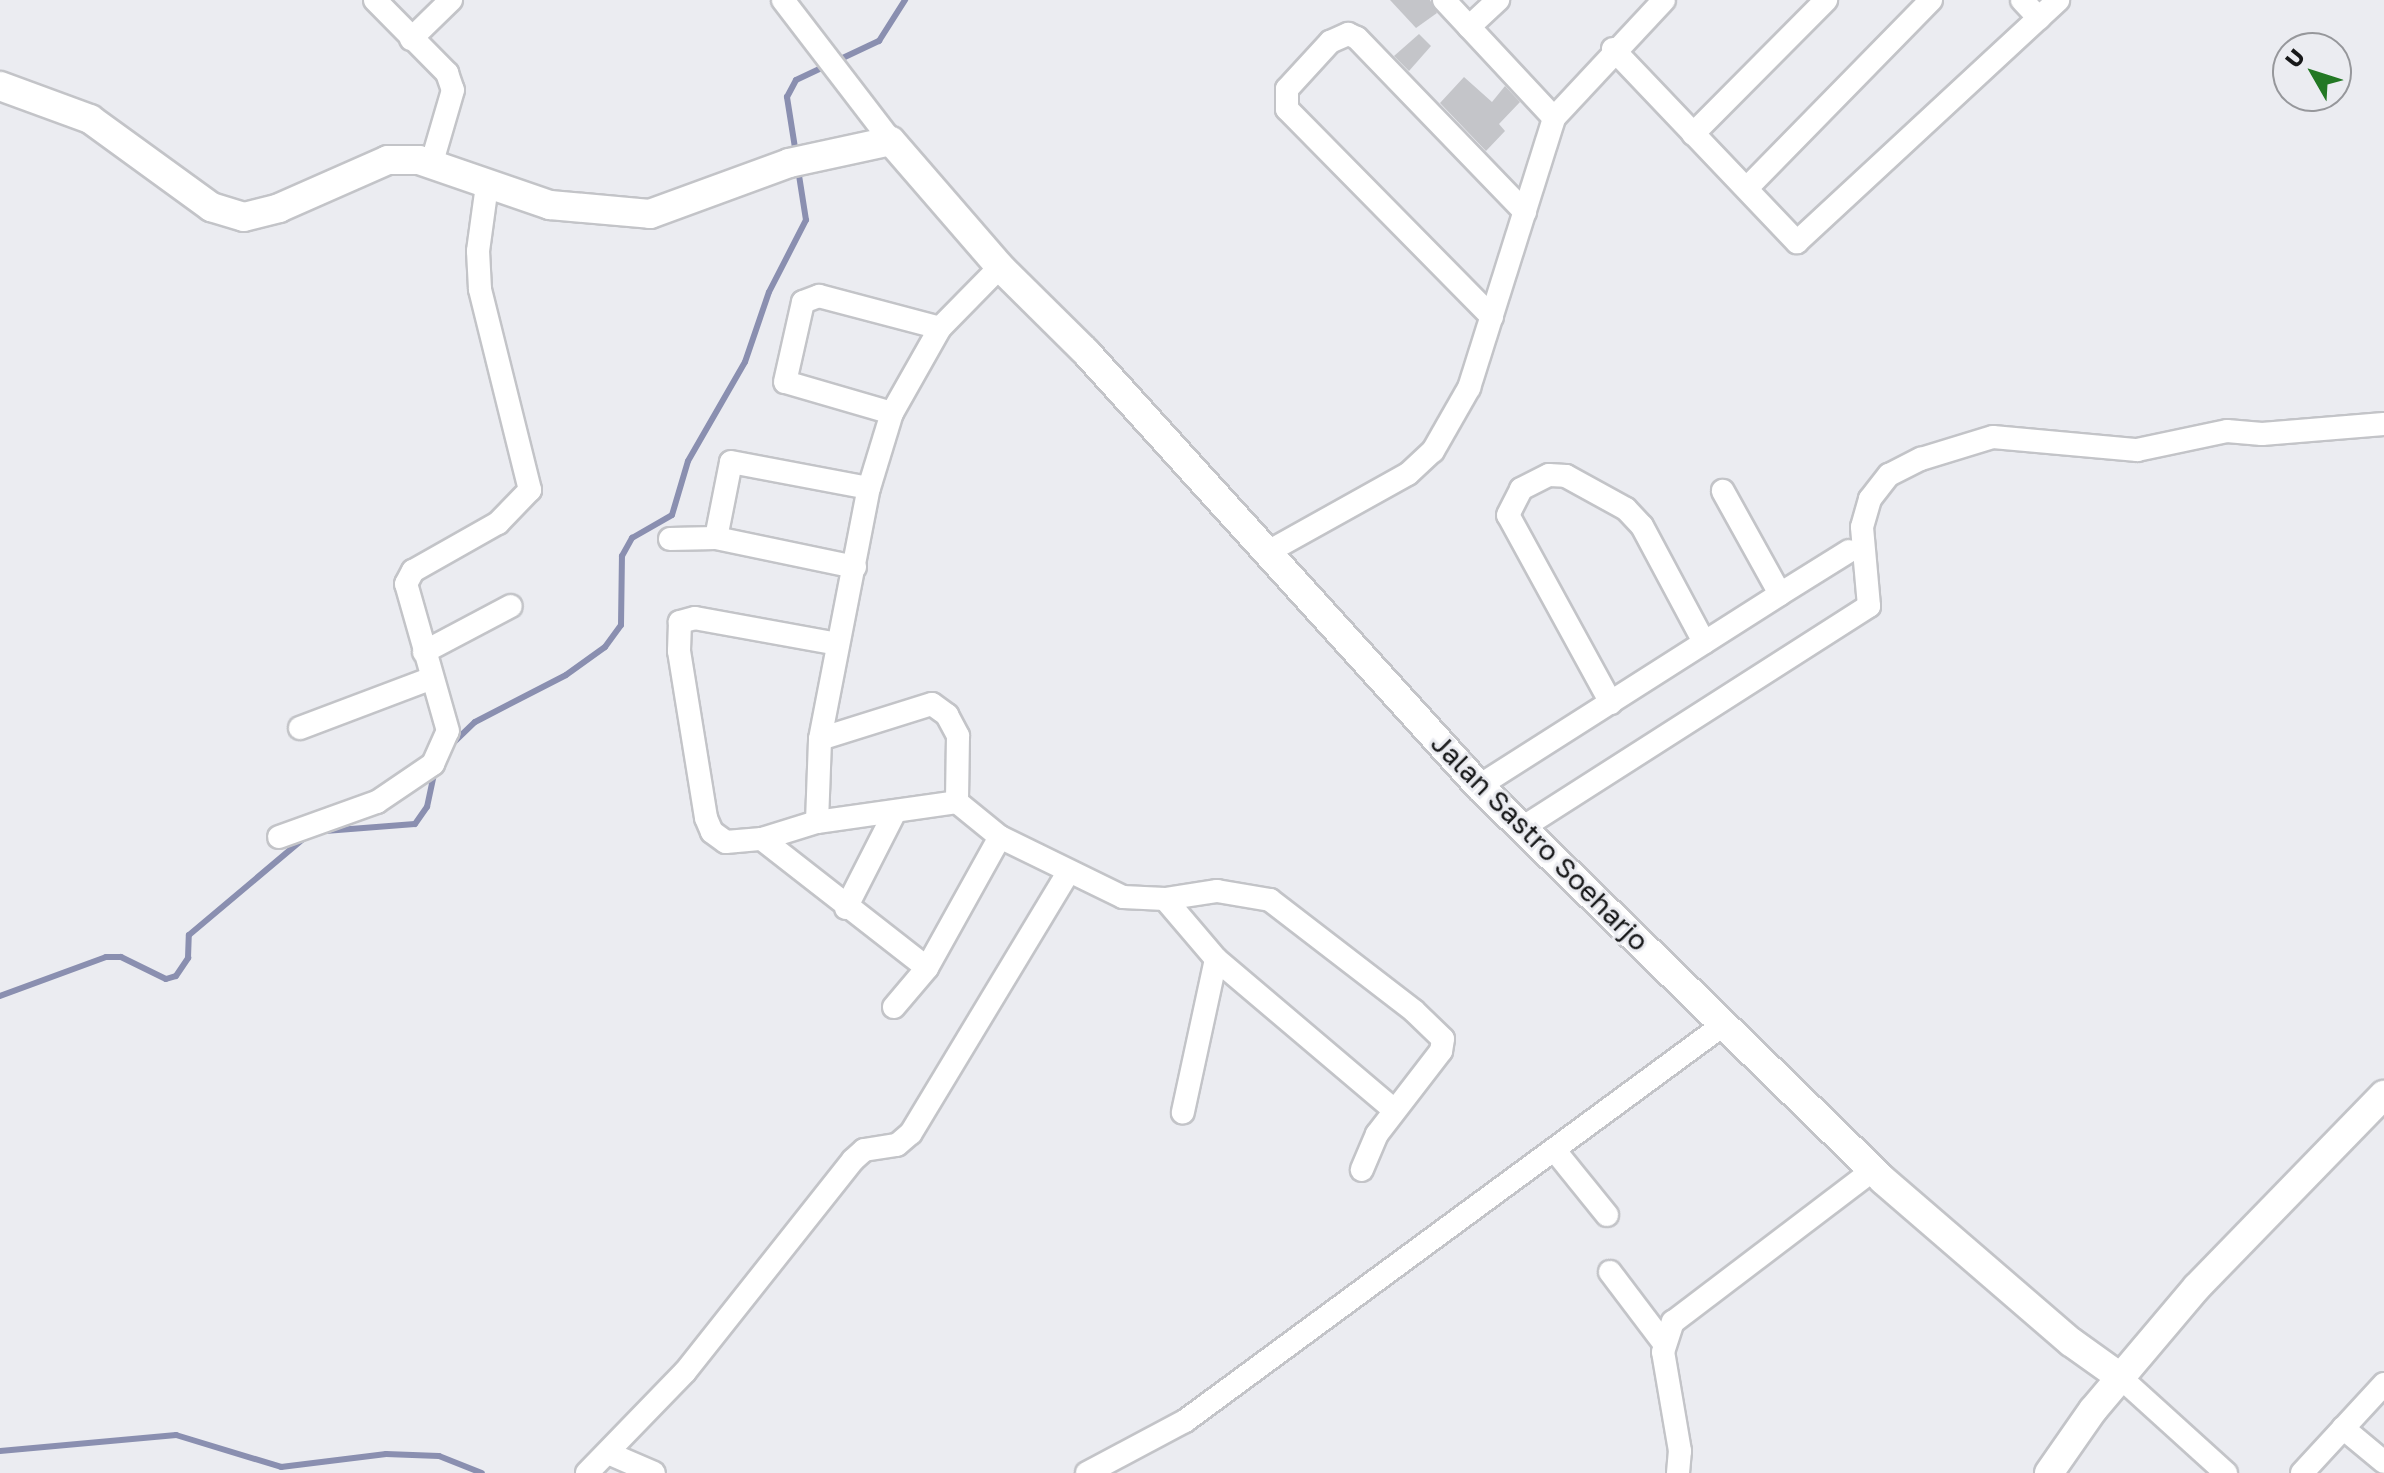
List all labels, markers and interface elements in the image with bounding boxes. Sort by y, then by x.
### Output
north arrow [2272,32,2352,112]
text: U [2279,43,2310,73]
street label: Jalan Sastro Soeharjo [1424,726,1656,958]

